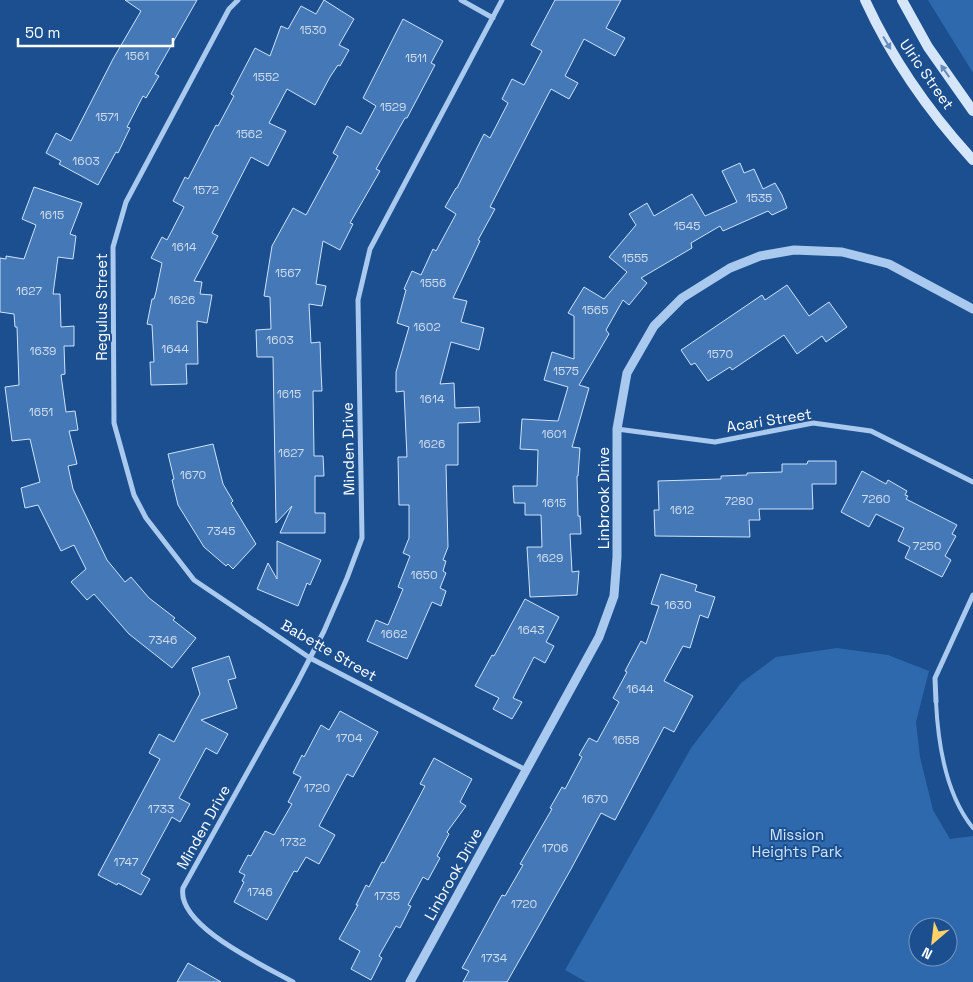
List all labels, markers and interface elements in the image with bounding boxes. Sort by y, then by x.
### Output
scale bar [18,15,172,47]
house number: 1530 [299,22,327,38]
text: 50 m [25,23,60,42]
street label: Ulric Street [896,35,958,113]
one-way arrow [883,37,892,50]
house number: 1561 [125,48,149,64]
house number: 1511 [405,50,427,66]
one-way arrow [940,64,950,78]
house number: 1552 [253,69,279,85]
house number: 1529 [380,99,406,115]
house number: 1571 [95,109,119,125]
house number: 1562 [236,126,262,142]
house number: 1603 [72,153,100,169]
house number: 1572 [193,182,219,198]
house number: 1535 [746,190,772,206]
house number: 1615 [40,207,64,223]
house number: 1545 [674,218,700,234]
house number: 1614 [172,239,197,255]
house number: 1555 [622,250,648,266]
street label: Regulus Street [92,253,111,361]
house number: 1567 [275,265,301,281]
house number: 1556 [420,275,446,291]
house number: 1627 [16,283,42,299]
house number: 1626 [169,292,195,308]
house number: 1565 [582,302,608,318]
house number: 1602 [413,319,441,335]
house number: 1603 [266,332,294,348]
house number: 1644 [161,341,189,357]
house number: 1639 [30,343,56,359]
house number: 1570 [707,346,733,362]
house number: 1575 [553,363,579,379]
house number: 1615 [277,386,301,402]
house number: 1614 [420,391,445,407]
street label: Minden Drive [338,402,358,496]
house number: 1651 [29,404,53,420]
street label: Acari Street [725,404,813,436]
house number: 1601 [541,426,567,442]
house number: 1626 [419,436,445,452]
house number: 1627 [278,445,304,461]
street label: Linbrook Drive [594,447,613,549]
house number: 1670 [180,467,206,483]
house number: 7260 [862,491,890,507]
house number: 7280 [724,493,754,509]
house number: 1615 [542,495,566,511]
house number: 1612 [670,502,694,518]
house number: 7345 [207,523,235,539]
house number: 7250 [913,538,941,554]
house number: 1629 [537,550,563,566]
house number: 1650 [410,567,438,583]
house number: 1630 [664,597,692,613]
street label: Babette Street [278,615,380,685]
house number: 1643 [517,622,545,638]
house number: 1662 [381,626,407,642]
house number: 7346 [149,632,177,648]
house number: 1644 [626,681,654,697]
house number: 1704 [336,730,363,746]
house number: 1658 [612,732,640,748]
house number: 1720 [304,780,330,796]
street label: Minden Drive [172,781,234,872]
house number: 1670 [582,791,608,807]
house number: 1733 [148,801,174,817]
street label: Linbrook Drive [420,824,486,923]
park label: Mission Heights Park [752,825,842,861]
house number: 1732 [280,834,306,850]
house number: 1706 [542,840,568,856]
house number: 1747 [114,854,139,870]
house number: 1746 [247,884,273,900]
house number: 1735 [374,888,400,904]
house number: 1720 [511,896,537,912]
north arrow [908,917,958,967]
text: N [919,943,935,964]
house number: 1734 [481,950,508,966]

